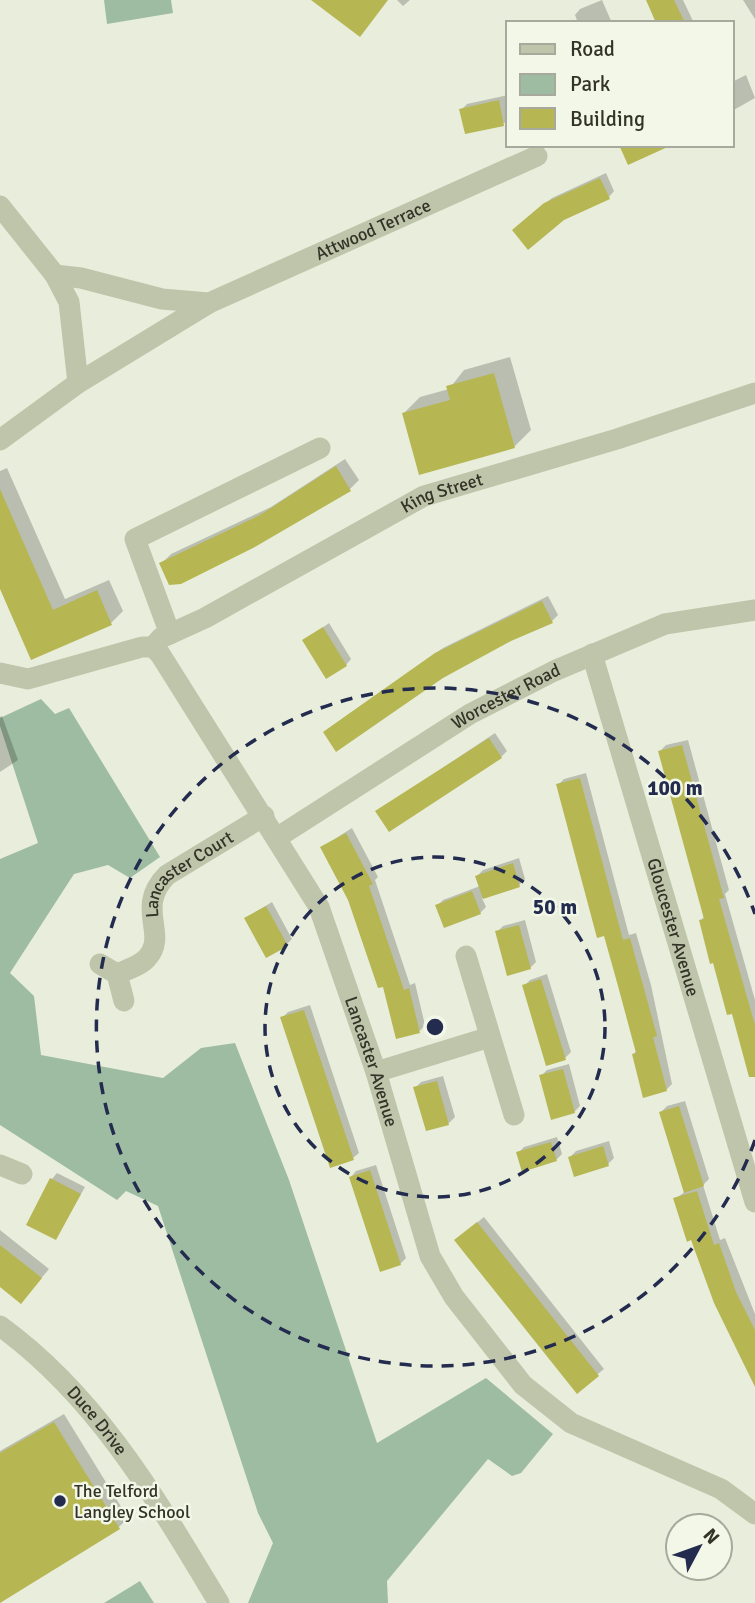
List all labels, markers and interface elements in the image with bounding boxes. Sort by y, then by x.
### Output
legend [506,21,734,147]
text: Road [570,36,615,62]
text: Park [570,71,611,97]
text: Building [570,106,645,132]
street label: Attwood Terrace [312,194,434,265]
street label: King Street [397,468,486,518]
street label: Worcester Road [447,659,563,734]
text: 100 m [647,775,703,801]
street label: Lancaster Court [141,826,237,919]
street label: Gloucester Avenue [642,855,704,999]
text: 50 m [533,894,577,920]
street label: Lancaster Avenue [340,994,402,1129]
centre of rings [423,1015,447,1039]
street label: Duce Drive [62,1381,132,1459]
place label: The Telford Langley School [74,1480,190,1523]
marker: The Telford Langley School [52,1493,68,1509]
north arrow [664,1512,734,1582]
text: N [698,1524,724,1549]

